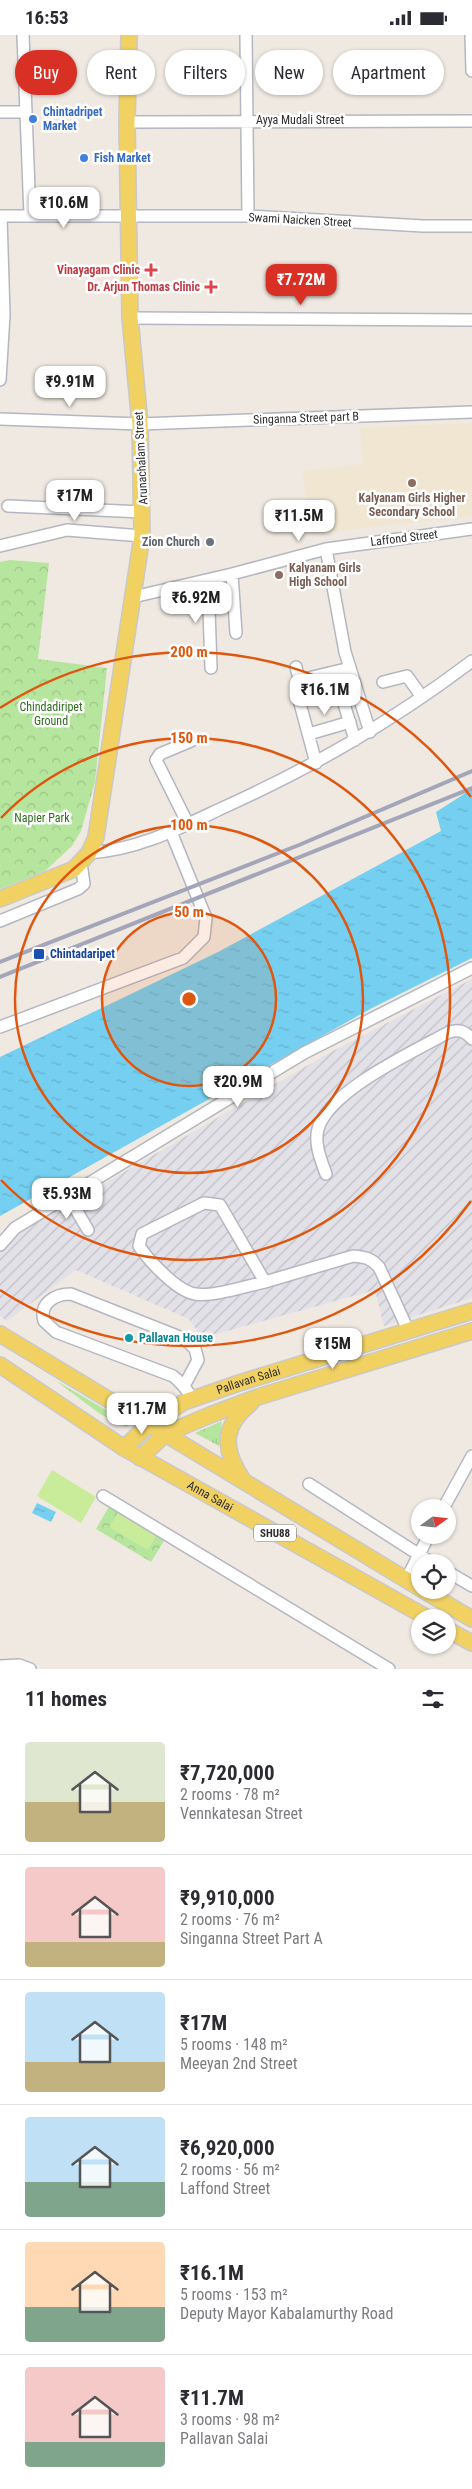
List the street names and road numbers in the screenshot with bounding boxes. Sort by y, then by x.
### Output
street label: Ayya Mudali Street [256,113,344,127]
street label: Swami Naicken Street [248,210,352,230]
street label: Singanna Street part B [253,409,359,427]
street label: Arunachalam Street [132,411,150,505]
street label: Laffond Street [370,527,439,549]
street label: Pallavan Salai [215,1364,282,1397]
street label: Anna Salai [185,1478,236,1515]
road number: SHU88 [254,1525,296,1541]

